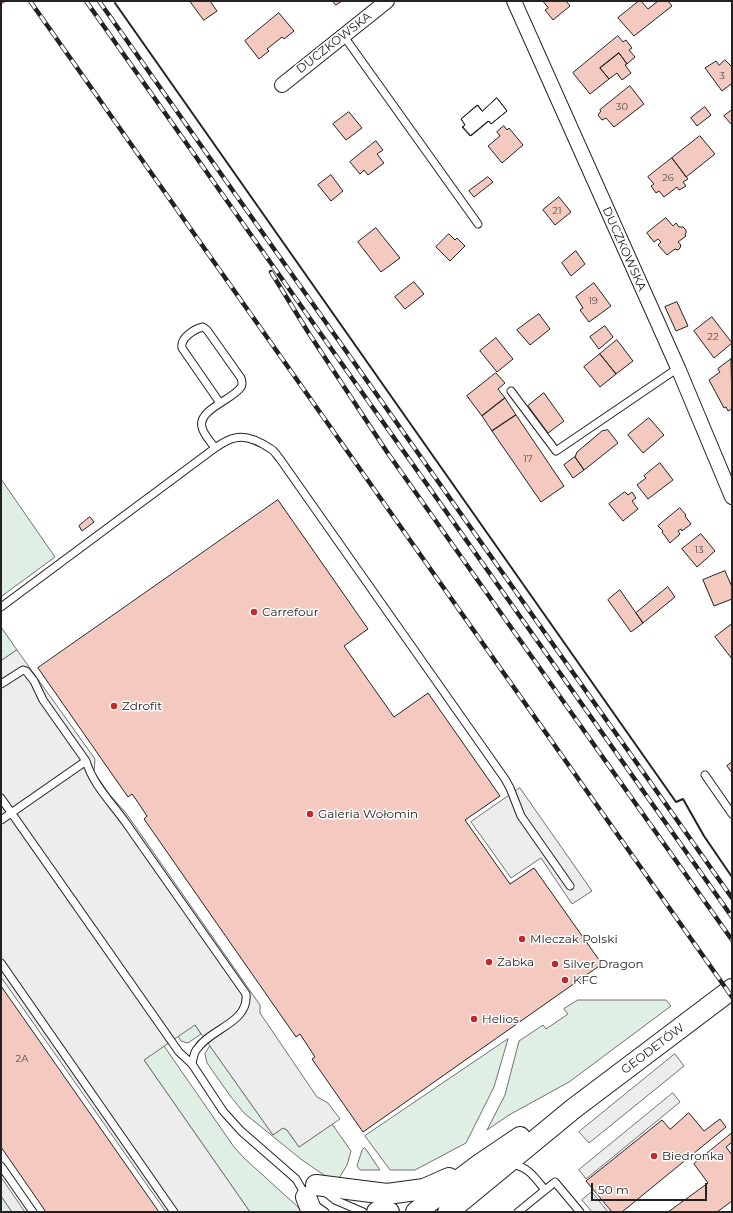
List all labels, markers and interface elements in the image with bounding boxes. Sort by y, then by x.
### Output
street label: DUCZKOWSKA [294,9,374,77]
house number: 3 [719,70,725,82]
house number: 30 [616,101,628,113]
house number: 26 [662,172,674,184]
house number: 21 [552,205,562,217]
street label: DUCZKOWSKA [599,205,649,293]
house number: 19 [588,295,598,307]
house number: 22 [707,331,719,343]
house number: 17 [523,453,533,465]
house number: 13 [694,544,704,556]
place label: Carrefour [262,605,318,619]
marker: Carrefour [249,607,259,617]
place label: Zdrofit [122,699,162,713]
marker: Zdrofit [109,701,119,711]
place label: Galeria Wołomin [318,807,418,821]
marker: Galeria Wołomin [305,809,315,819]
place label: Mleczak Polski [530,932,618,946]
marker: Mleczak Polski [517,934,527,944]
place label: Żabka [497,955,534,969]
marker: Żabka [484,957,494,967]
place label: Silver Dragon [563,957,644,971]
marker: Silver Dragon [550,959,560,969]
place label: KFC [573,973,598,987]
marker: KFC [560,975,570,985]
place label: Helios [482,1012,519,1026]
marker: Helios [469,1014,479,1024]
street label: GEODETÓW [619,1021,687,1077]
house number: 2A [16,1053,28,1065]
place label: Biedronka [662,1149,724,1163]
marker: Biedronka [649,1151,659,1161]
scale bar [593,1175,709,1201]
text: 50 m [598,1182,629,1197]

